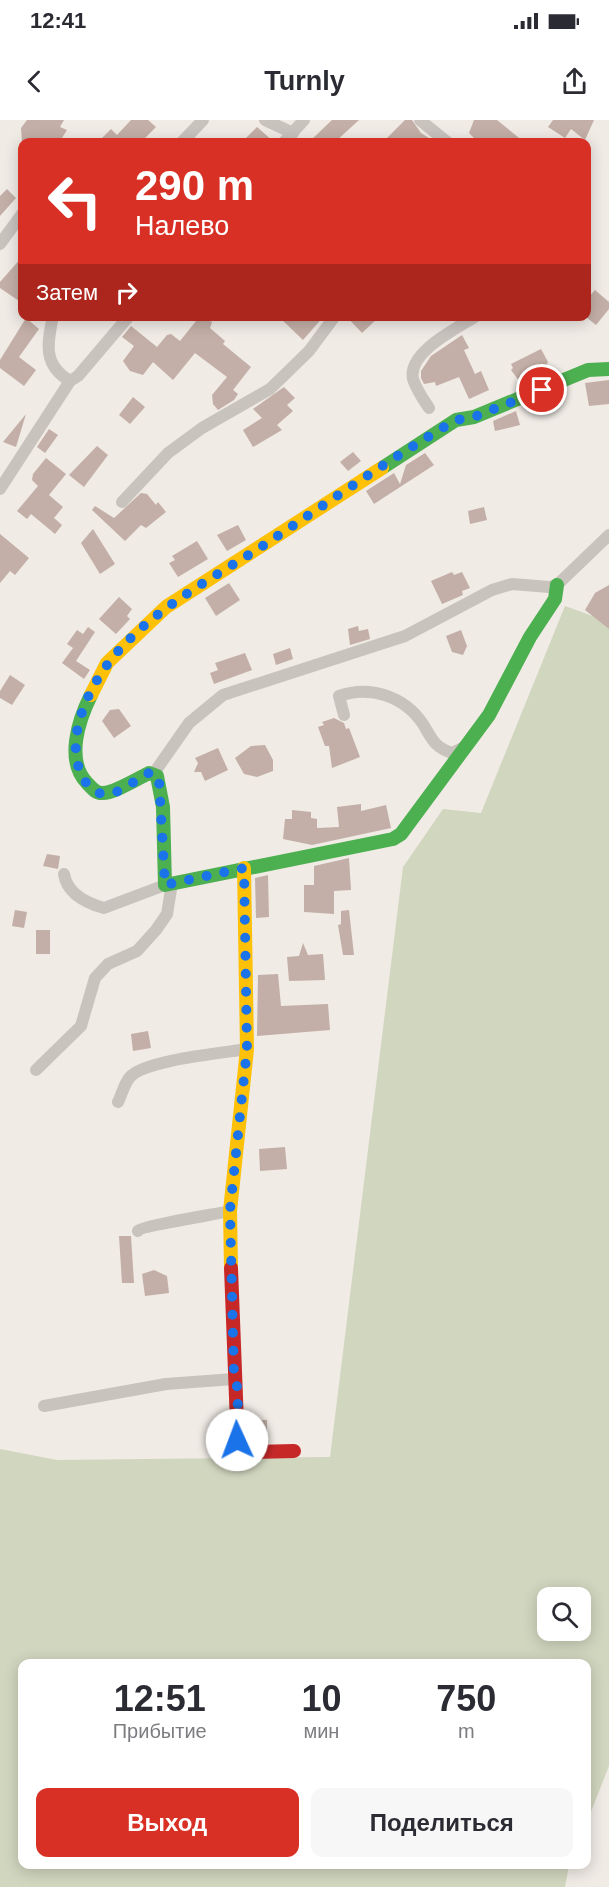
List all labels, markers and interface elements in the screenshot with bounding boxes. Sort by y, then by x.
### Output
text: 12:41 [30,8,86,33]
icon: back [18,65,51,98]
icon: share [558,65,591,98]
text: Turnly [264,66,345,96]
icon: left [36,162,114,240]
text: 290 m [135,162,254,209]
text: Налево [135,211,229,241]
icon: right [110,276,143,309]
text: Затем [36,280,98,305]
pin [516,364,567,415]
icon: arrive [525,373,558,406]
position arrow [205,1408,269,1472]
map controls [537,1587,591,1641]
button: search [537,1587,591,1641]
text: 12:51 [114,1678,206,1719]
text: 10 [301,1678,341,1719]
text: 750 [436,1678,496,1719]
text: Прибытие [113,1720,207,1742]
text: мин [303,1720,339,1742]
text: m [458,1720,475,1742]
button: Выход [36,1788,299,1857]
button: Поделиться [311,1788,573,1857]

